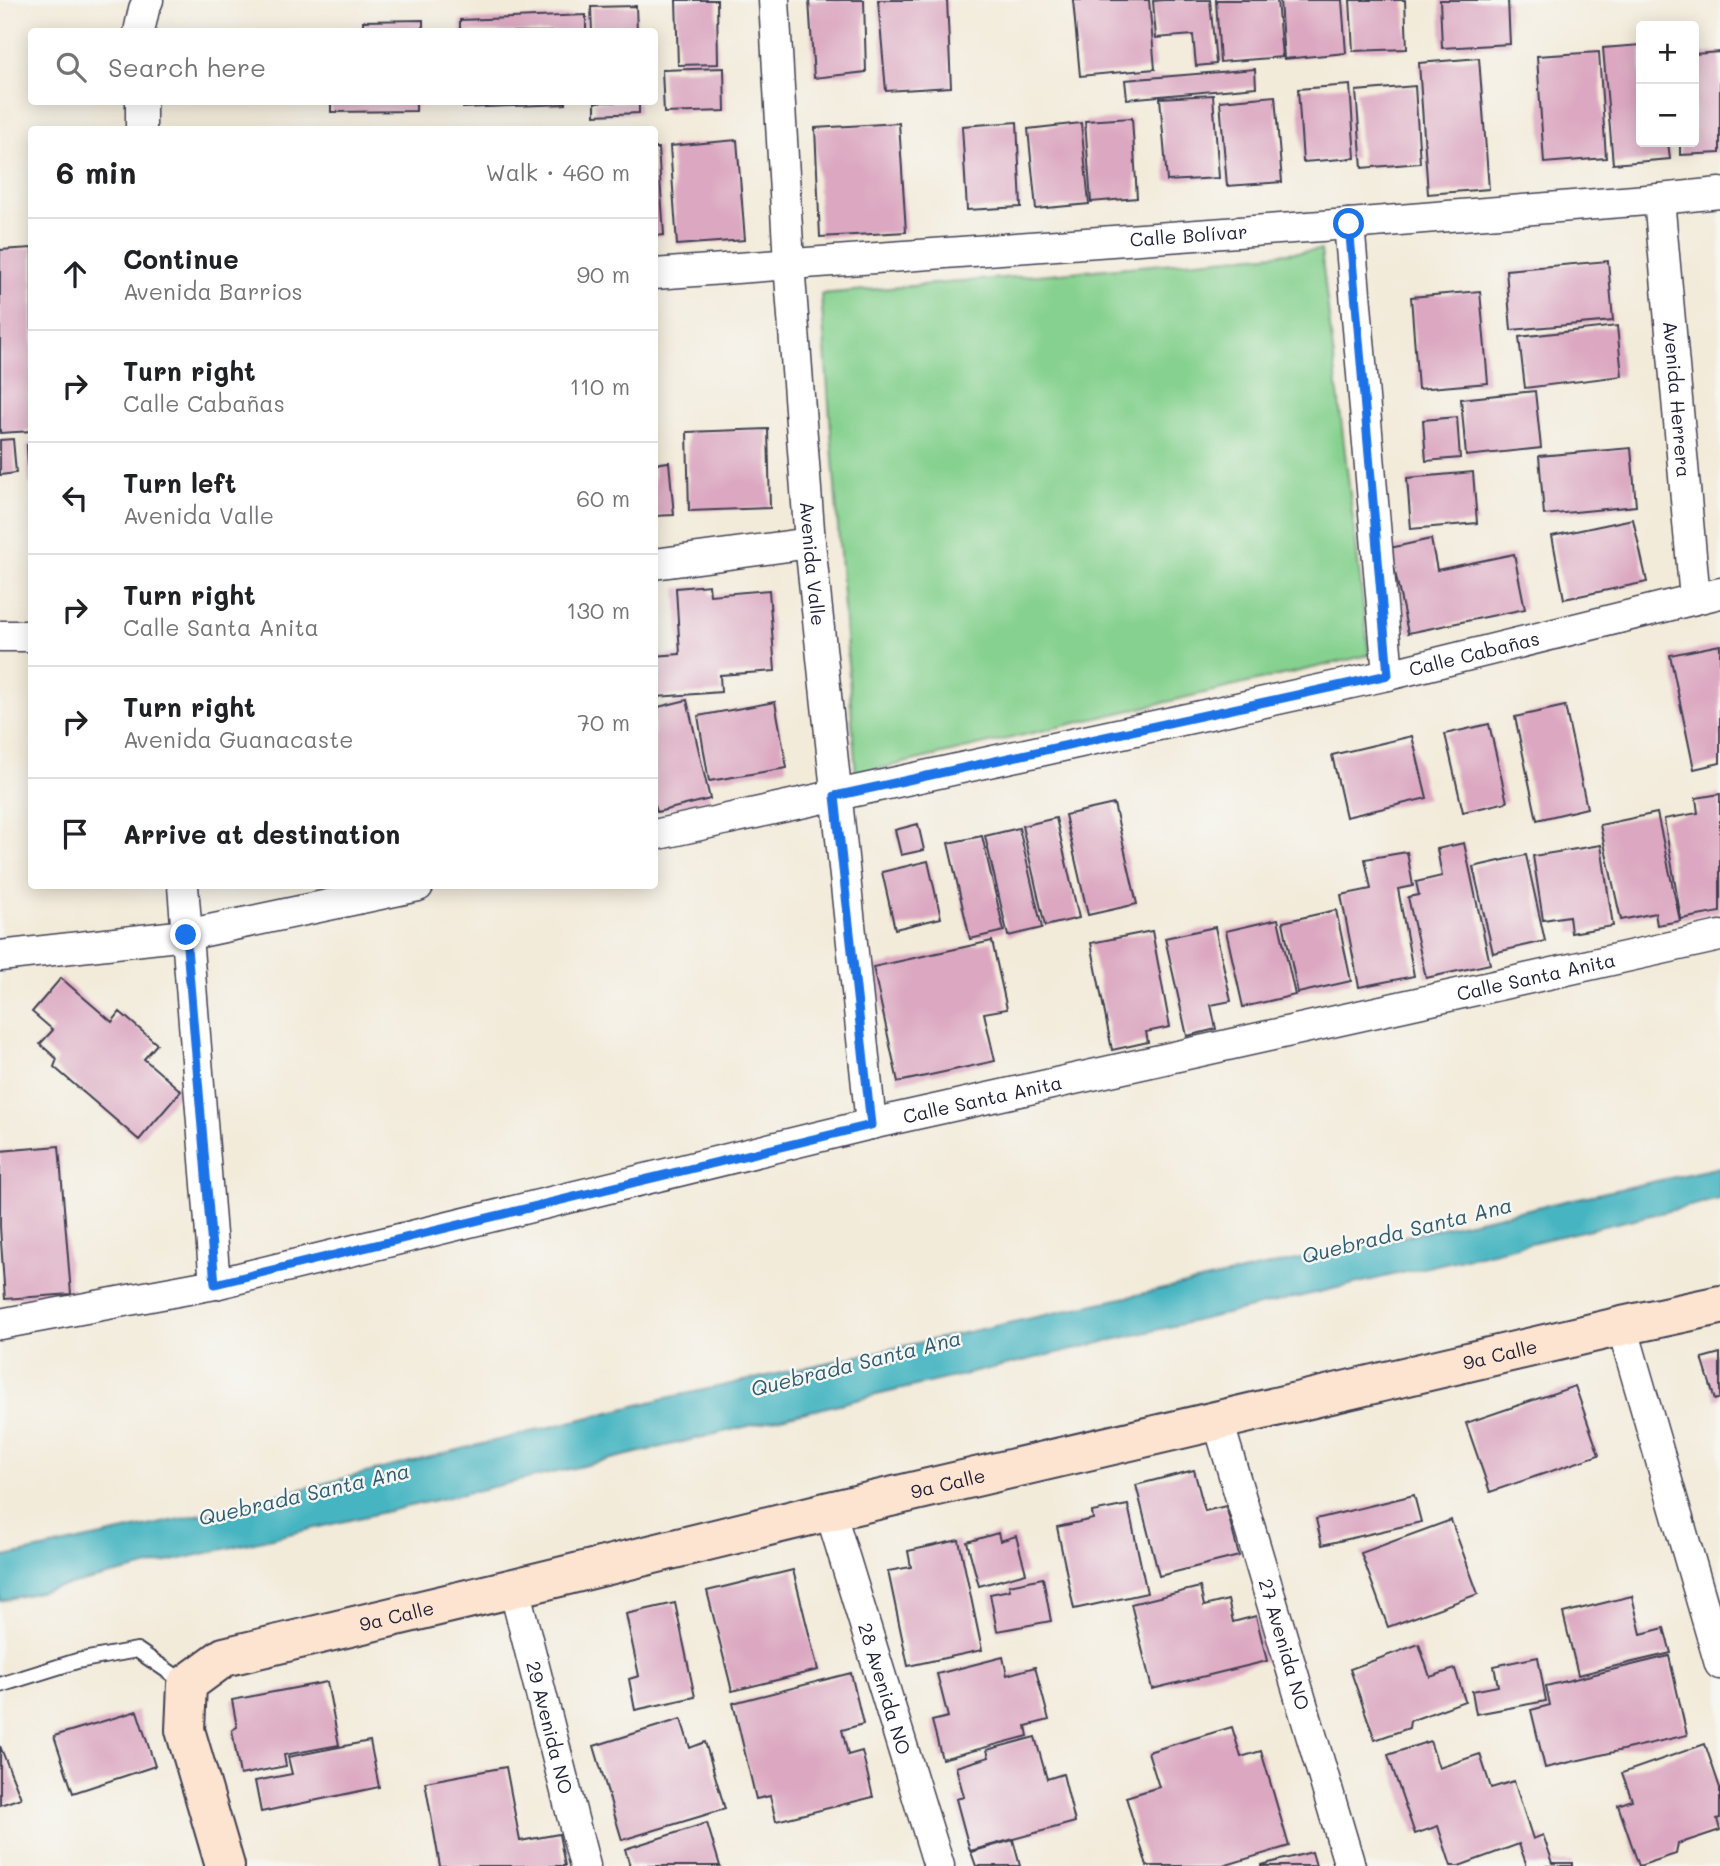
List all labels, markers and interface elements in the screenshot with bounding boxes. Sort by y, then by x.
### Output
map controls [1636,21,1699,147]
button: + [1636,21,1699,84]
search box [28,28,658,105]
icon: search [52,48,90,86]
text: Search here [108,50,266,84]
button: − [1636,84,1699,147]
text: 6 min [56,152,136,192]
text: Walk · 460 m [485,157,630,187]
route start [1333,208,1364,239]
street label: Calle Bolívar [1129,218,1248,252]
text: Continue [123,242,239,276]
icon: ahead [56,255,94,293]
text: 90 m [577,259,630,289]
text: Avenida Barrios [123,276,303,306]
street label: Avenida Herrera [1658,320,1697,478]
text: Turn right [123,354,256,388]
icon: right [56,367,94,405]
text: 110 m [570,371,630,401]
text: Calle Cabañas [123,388,285,418]
text: Turn left [123,466,236,500]
icon: left [56,479,94,517]
text: 60 m [576,483,630,513]
text: Avenida Valle [123,500,274,530]
street label: Avenida Valle [795,501,832,627]
text: Turn right [123,578,256,612]
icon: right [56,591,94,629]
text: 130 m [566,595,630,625]
text: Calle Santa Anita [123,612,319,642]
street label: Calle Cabañas [1406,625,1542,681]
text: Turn right [123,690,256,724]
icon: right [56,703,94,741]
text: 70 m [577,707,630,737]
text: Avenida Guanacaste [123,724,353,754]
icon: arrive [56,815,94,853]
text: Arrive at destination [123,817,400,851]
route end [170,919,201,950]
street label: Calle Santa Anita [1454,947,1618,1006]
street label: Calle Santa Anita [901,1069,1064,1129]
water label: Quebrada Santa Ana [1299,1190,1515,1269]
water label: Quebrada Santa Ana [748,1323,964,1402]
street label: 9a Calle [1460,1333,1540,1375]
water label: Quebrada Santa Ana [195,1456,412,1531]
street label: 9a Calle [908,1462,988,1504]
street label: 27 Avenida NO [1253,1576,1316,1713]
street label: 9a Calle [357,1595,436,1636]
street label: 28 Avenida NO [853,1620,917,1758]
street label: 29 Avenida NO [521,1658,579,1797]

